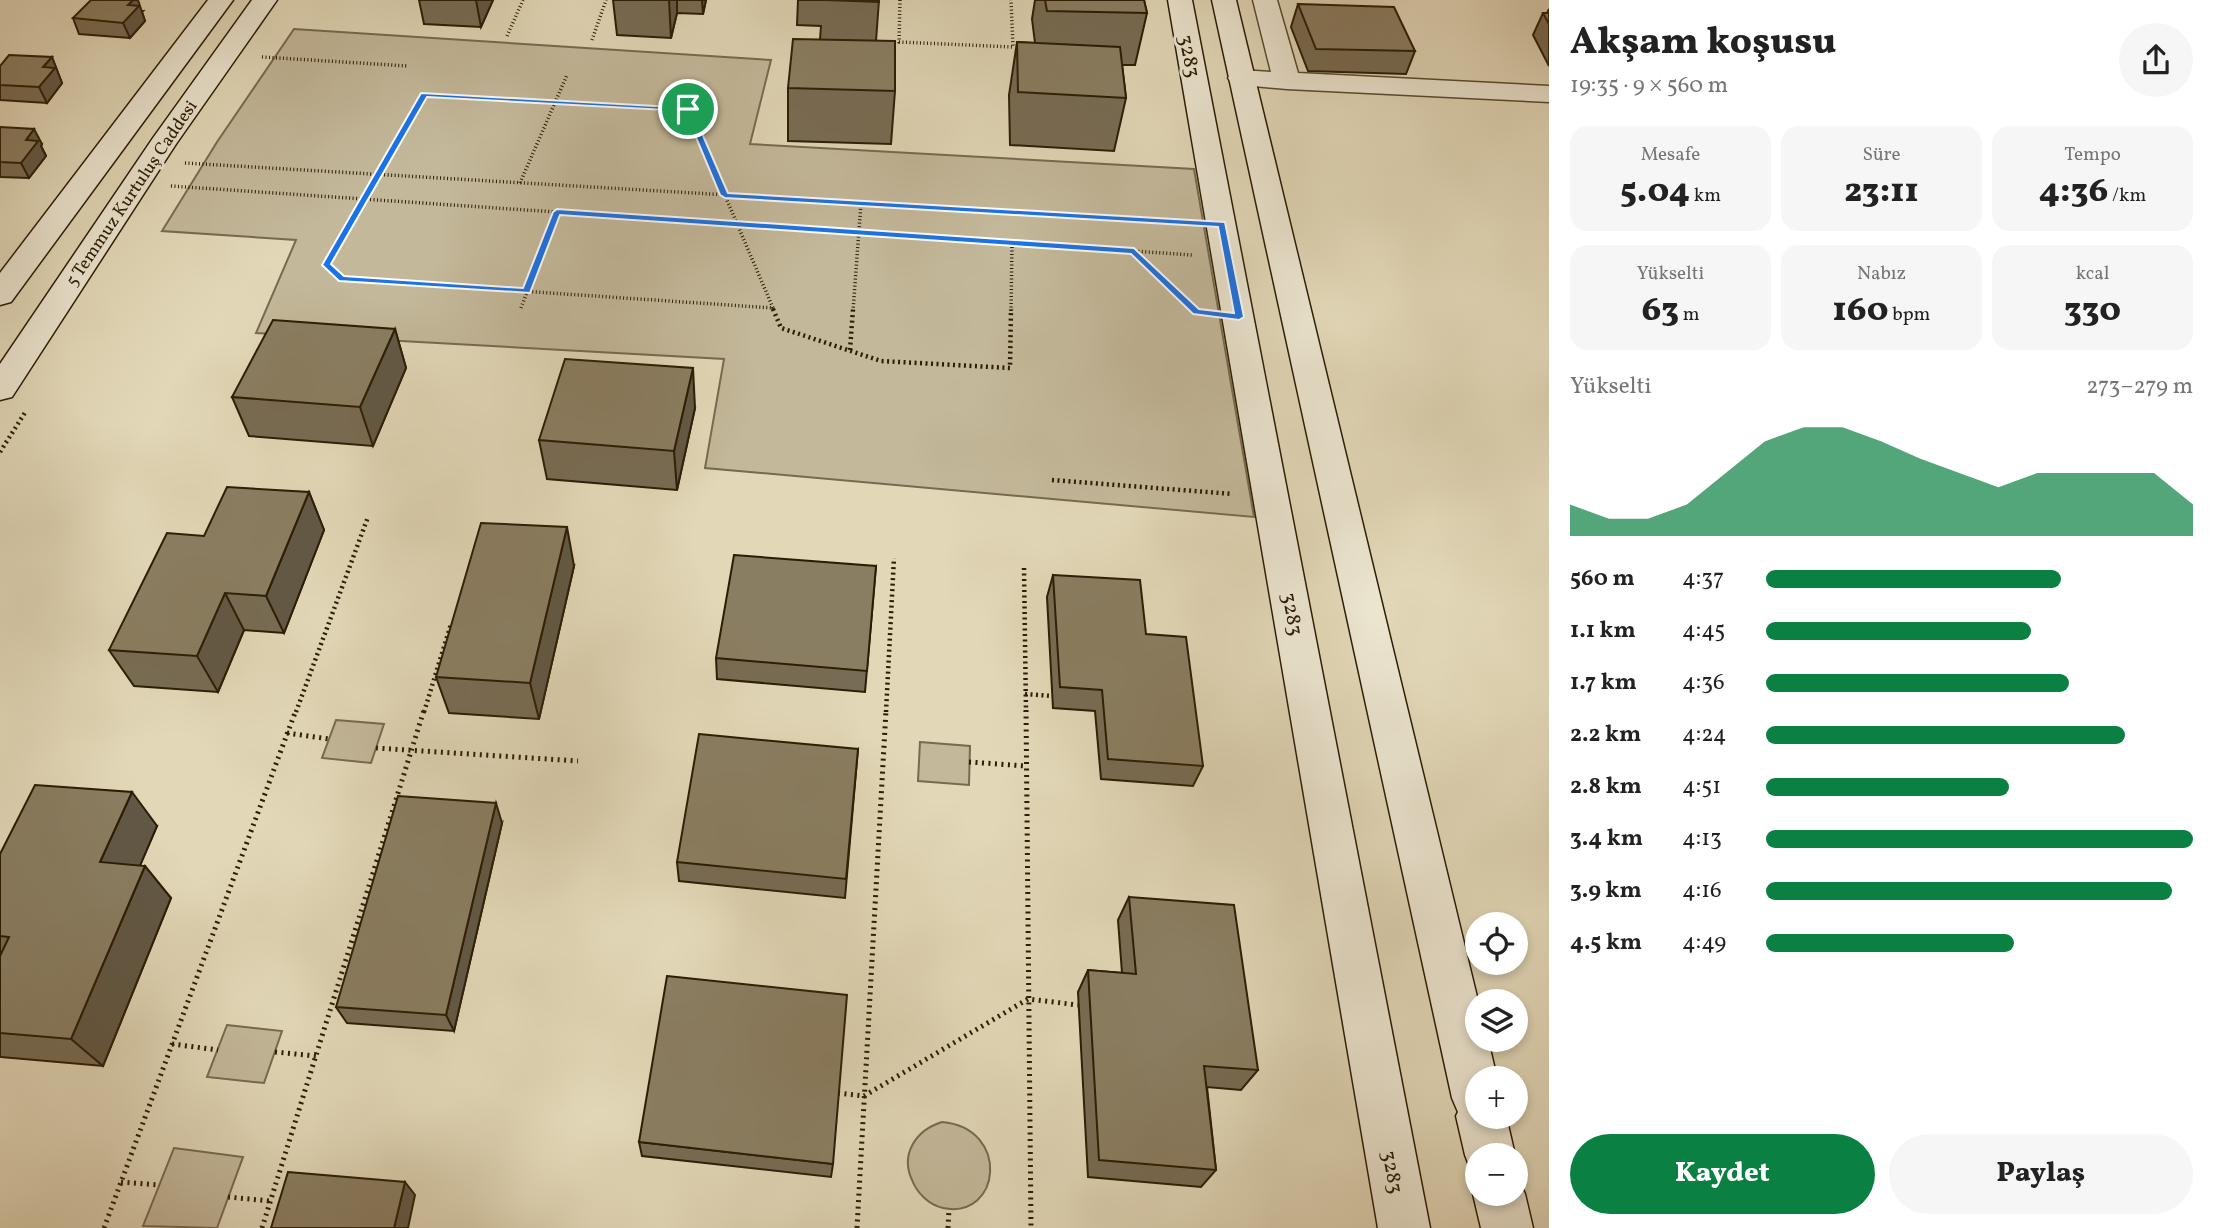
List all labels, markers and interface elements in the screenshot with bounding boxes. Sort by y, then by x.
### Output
text: Akşam koşusu [1570,17,1836,70]
button: share [2119,23,2193,97]
street label: 3283 [1170,32,1207,80]
text: 19:35 · 9 × 560 m [1570,70,1728,102]
pin [658,79,718,139]
icon: arrive [669,90,707,128]
street label: 5 Temmuz Kurtuluş Caddesi [60,96,204,292]
text: Mesafe [1641,142,1700,168]
text: Süre [1862,142,1901,168]
text: Tempo [2064,142,2121,168]
text: 5.04 [1620,168,1690,216]
text: 23:11 [1844,168,1919,216]
text: 4:36 [2039,168,2108,216]
text: km [1690,183,1721,209]
text: /km [2108,183,2146,209]
text: Yükselti [1637,261,1704,287]
text: Nabız [1857,261,1906,287]
text: kcal [2076,261,2109,287]
text: 63 [1641,287,1679,335]
text: 160 [1833,287,1888,335]
text: 330 [2064,287,2121,335]
text: m [1679,302,1700,328]
text: bpm [1888,302,1930,328]
text: Yükselti [1570,371,1651,403]
text: 273–279 m [2086,371,2193,403]
text: 560 m [1570,563,1635,595]
text: 4:37 [1682,563,1724,595]
street label: 3283 [1273,590,1310,638]
text: 1.1 km [1570,615,1636,647]
text: 4:45 [1682,615,1725,647]
text: 1.7 km [1570,667,1637,699]
text: 4:36 [1682,667,1725,699]
text: 2.2 km [1570,719,1641,751]
text: 4:24 [1682,719,1727,751]
text: 2.8 km [1570,771,1642,803]
text: 4:51 [1682,771,1721,803]
text: 3.4 km [1570,823,1643,855]
text: 4:13 [1682,823,1722,855]
text: 3.9 km [1570,875,1642,907]
text: 4:16 [1682,875,1722,907]
map controls [1465,912,1528,1206]
button: locate [1465,912,1528,975]
text: 4.5 km [1570,927,1642,959]
text: 4:49 [1682,927,1726,959]
button: layers [1465,989,1528,1052]
button: + [1465,1066,1528,1129]
button: Kaydet [1570,1134,1875,1214]
button: Paylaş [1889,1134,2193,1214]
button: − [1465,1143,1528,1206]
street label: 3283 [1373,1148,1410,1196]

